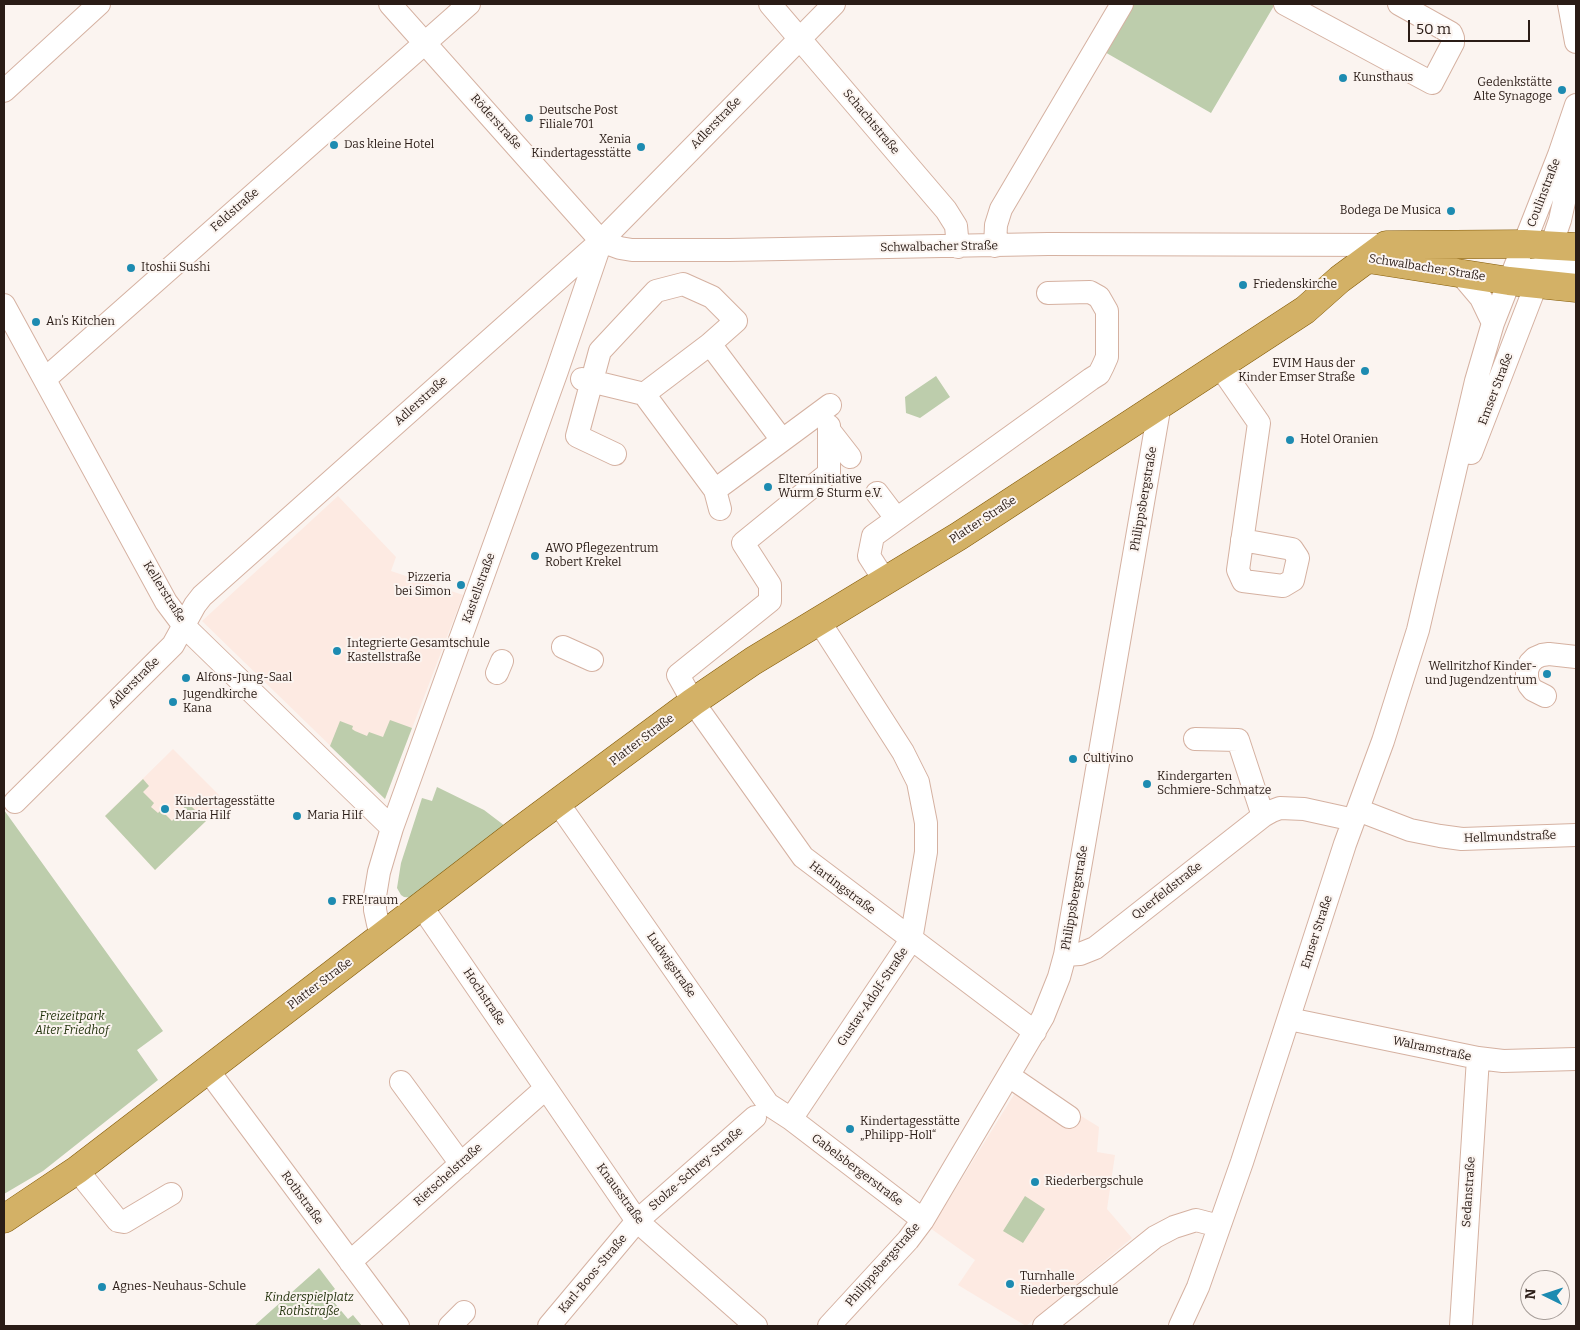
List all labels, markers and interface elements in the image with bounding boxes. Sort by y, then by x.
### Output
scale bar [1410,10,1532,42]
text: 50 m [1416,20,1451,38]
place label: Kunsthaus [1353,71,1413,85]
marker: Kunsthaus [1337,72,1349,84]
place label: Gedenkstätte Alte Synagoge [1473,76,1552,104]
marker: Gedenkstätte Alte Synagoge [1556,84,1568,96]
street label: Schachtstraße [840,87,902,157]
street label: Röderstraße [468,91,524,153]
street label: Adlerstraße [688,94,744,152]
place label: Deutsche Post Filiale 701 [539,104,618,132]
marker: Deutsche Post Filiale 701 [523,112,535,124]
place label: Xenia Kindertagesstätte [531,133,631,161]
place label: Das kleine Hotel [344,138,434,152]
marker: Das kleine Hotel [328,139,340,151]
marker: Xenia Kindertagesstätte [635,141,647,153]
street label: Coulinstraße [1524,157,1564,229]
street label: Feldstraße [208,185,262,235]
place label: Bodega De Musica [1340,204,1441,218]
marker: Bodega De Musica [1445,205,1457,217]
street label: Schwalbacher Straße [880,239,998,255]
street label: Schwalbacher Straße [1368,252,1486,284]
place label: Itoshii Sushi [141,261,210,275]
marker: Itoshii Sushi [125,262,137,274]
place label: Friedenskirche [1253,278,1337,292]
marker: Friedenskirche [1237,279,1249,291]
place label: An’s Kitchen [46,315,115,329]
marker: An’s Kitchen [30,316,42,328]
street label: Emser Straße [1476,351,1516,427]
place label: EVIM Haus der Kinder Emser Straße [1238,357,1355,385]
marker: EVIM Haus der Kinder Emser Straße [1359,365,1371,377]
street label: Adlerstraße [392,373,450,429]
place label: Hotel Oranien [1300,433,1378,447]
marker: Hotel Oranien [1284,434,1296,446]
street label: Philippsbergstraße [1128,446,1160,552]
place label: Elterninitiative Wurm & Sturm e.V. [778,473,882,501]
marker: Elterninitiative Wurm & Sturm e.V. [762,481,774,493]
street label: Platter Straße [947,493,1019,547]
place label: AWO Pflegezentrum Robert Krekel [545,542,658,570]
marker: AWO Pflegezentrum Robert Krekel [529,550,541,562]
street label: Kastellstraße [460,551,498,625]
street label: Kellerstraße [140,559,188,625]
place label: Pizzeria bei Simon [395,571,451,599]
marker: Pizzeria bei Simon [455,579,467,591]
place label: Integrierte Gesamtschule Kastellstraße [347,637,490,665]
marker: Integrierte Gesamtschule Kastellstraße [331,645,343,657]
street label: Adlerstraße [105,654,163,712]
place label: Wellritzhof Kinder- und Jugendzentrum [1425,660,1537,688]
marker: Wellritzhof Kinder- und Jugendzentrum [1541,668,1553,680]
place label: Alfons-Jung-Saal [196,671,292,685]
marker: Alfons-Jung-Saal [180,672,192,684]
place label: Jugendkirche Kana [183,688,257,716]
marker: Jugendkirche Kana [167,696,179,708]
street label: Platter Straße [607,711,677,769]
place label: Cultivino [1083,752,1133,766]
marker: Cultivino [1067,753,1079,765]
place label: Kindergarten Schmiere-Schmatze [1157,770,1271,798]
marker: Kindergarten Schmiere-Schmatze [1141,778,1153,790]
place label: Kindertagesstätte Maria Hilf [175,795,275,823]
marker: Kindertagesstätte Maria Hilf [159,803,171,815]
place label: Maria Hilf [307,809,362,823]
marker: Maria Hilf [291,810,303,822]
street label: Hellmundstraße [1464,828,1556,846]
street label: Philippsbergstraße [1059,845,1091,951]
street label: Hartingstraße [806,858,878,918]
street label: Querfeldstraße [1129,859,1205,923]
place label: FRE!raum [342,894,398,908]
street label: Emser Straße [1298,894,1336,970]
marker: FRE!raum [326,895,338,907]
street label: Ludwigstraße [643,930,699,1000]
street label: Gustav-Adolf-Straße [835,945,911,1049]
street label: Platter Straße [285,955,355,1013]
street label: Hochstraße [460,966,508,1028]
park label: Freizeitpark Alter Friedhof [35,1010,109,1038]
street label: Walramstraße [1391,1034,1473,1064]
place label: Kindertagesstätte „Philipp-Holl“ [860,1115,960,1143]
marker: Kindertagesstätte „Philipp-Holl“ [844,1123,856,1135]
street label: Stolze-Schrey-Straße [646,1124,746,1214]
street label: Gabelsbergerstraße [808,1131,906,1209]
street label: Rietschelstraße [411,1141,485,1209]
street label: Sedanstraße [1459,1156,1479,1228]
street label: Knausstraße [593,1161,647,1227]
street label: Rothstraße [278,1169,326,1227]
place label: Riederbergschule [1045,1175,1143,1189]
marker: Riederbergschule [1029,1176,1041,1188]
street label: Philippsbergstraße [843,1220,923,1310]
street label: Karl-Boos-Straße [556,1232,630,1316]
place label: Turnhalle Riederbergschule [1020,1270,1118,1298]
north arrow [1520,1270,1570,1320]
marker: Turnhalle Riederbergschule [1004,1278,1016,1290]
place label: Agnes-Neuhaus-Schule [112,1280,246,1294]
marker: Agnes-Neuhaus-Schule [96,1281,108,1293]
text: N [1522,1288,1539,1300]
park label: Kinderspielplatz Rothstraße [264,1291,354,1319]

